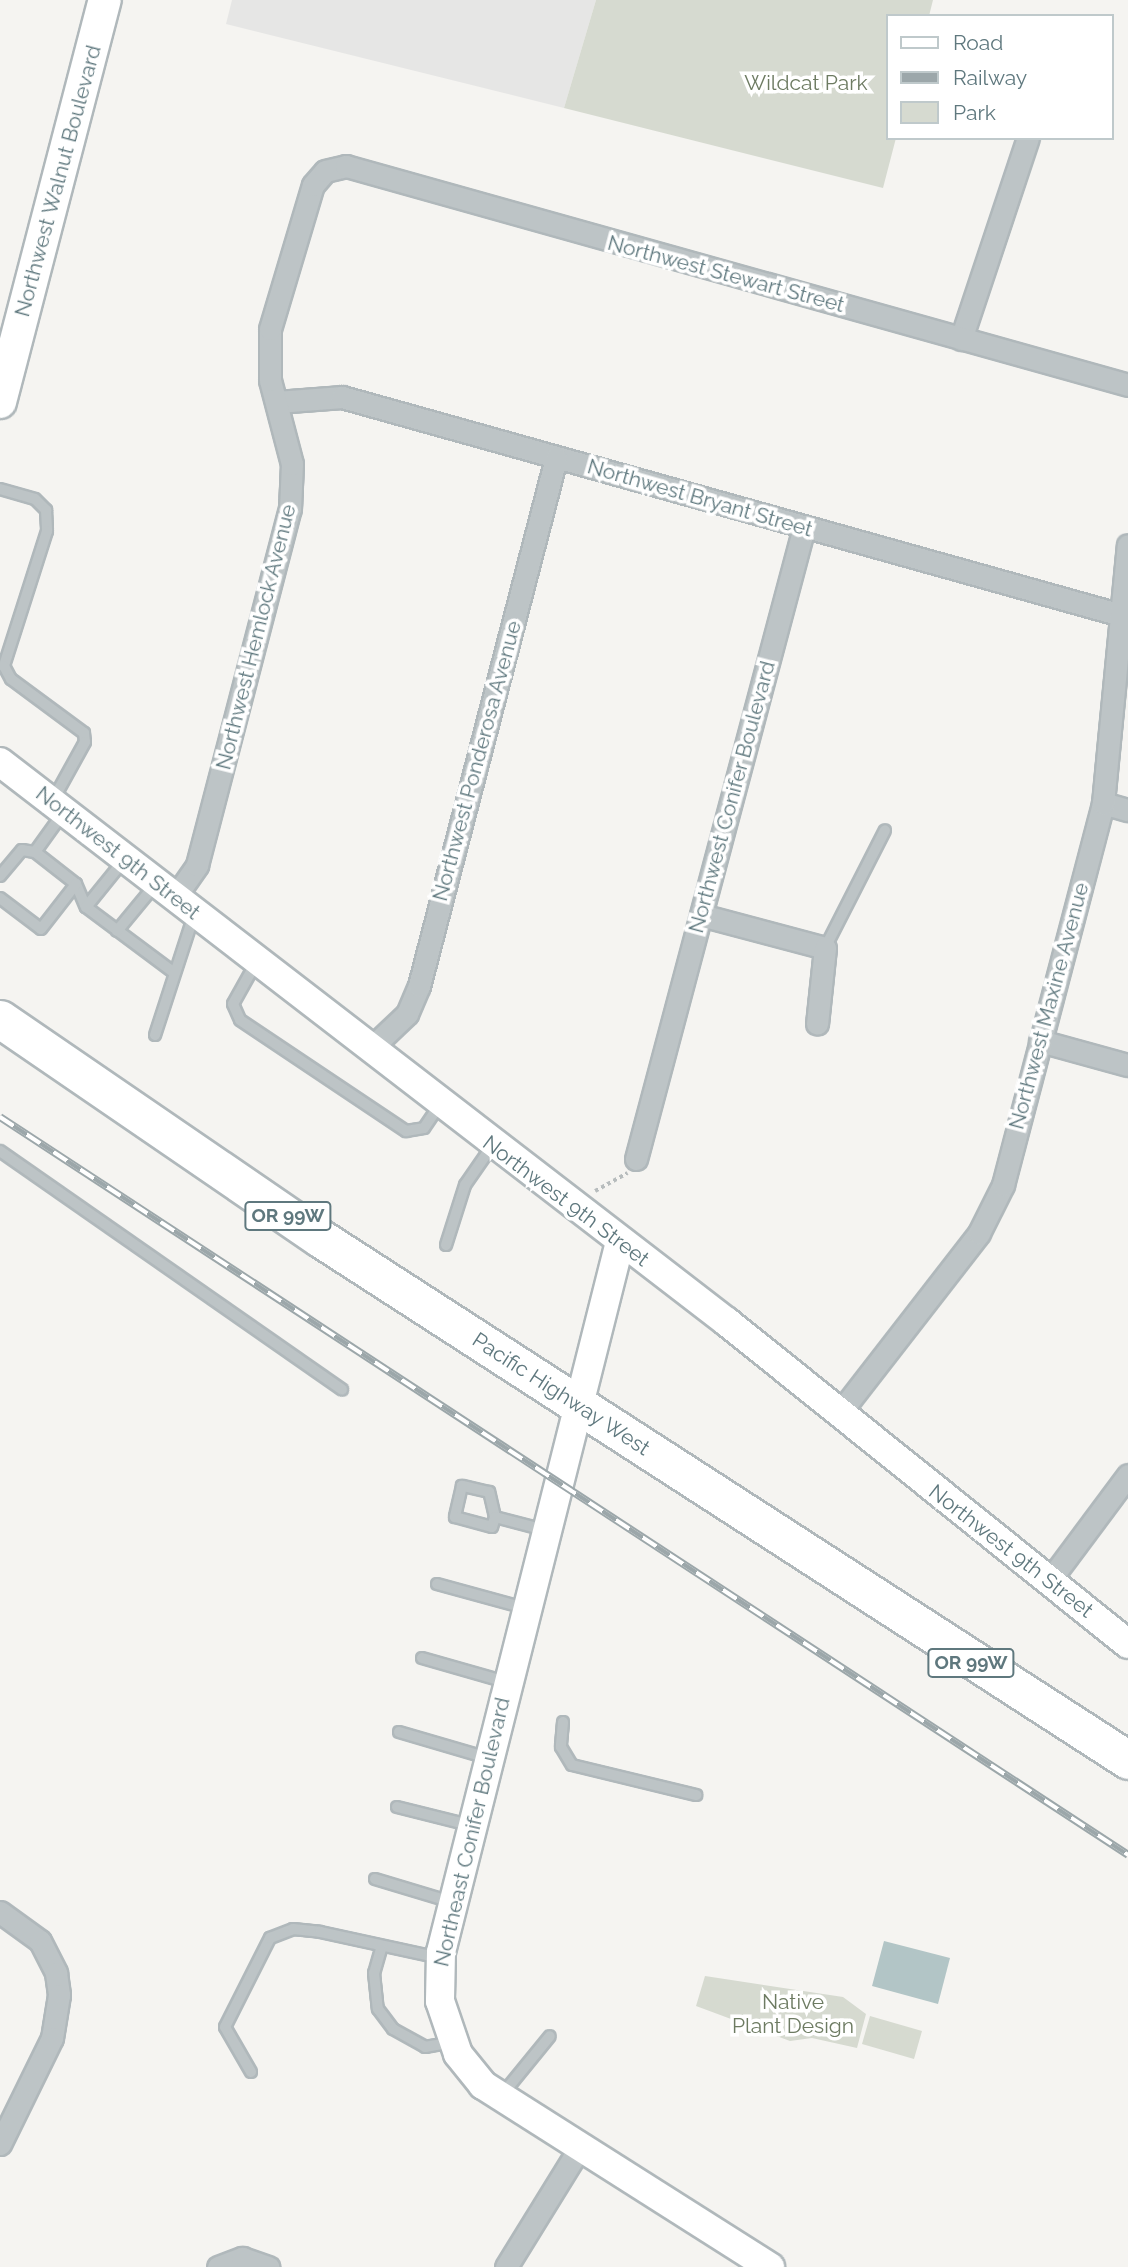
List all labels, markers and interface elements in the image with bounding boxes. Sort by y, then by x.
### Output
legend [886,14,1114,140]
text: Road [953,30,1003,55]
street label: Northwest Walnut Boulevard [9,42,107,320]
text: Railway [953,65,1027,90]
park label: Wildcat Park [744,70,868,96]
text: Park [953,100,996,125]
street label: Northwest Stewart Street [605,230,847,318]
street label: Northwest Bryant Street [584,454,816,542]
street label: Northwest Hemlock Avenue [211,501,301,773]
street label: Northwest Ponderosa Avenue [427,618,527,904]
street label: Northwest Conifer Boulevard [683,658,781,936]
street label: Northwest 9th Street [31,781,205,925]
street label: Northwest Maxine Avenue [1004,880,1094,1132]
street label: Northwest 9th Street [478,1130,654,1272]
road number: OR 99W [244,1200,332,1232]
street label: Pacific Highway West [467,1327,655,1461]
street label: Northwest 9th Street [924,1479,1098,1623]
road number: OR 99W [927,1648,1015,1679]
street label: Northeast Conifer Boulevard [429,1695,515,1969]
park label: Native Plant Design [732,1989,854,2039]

